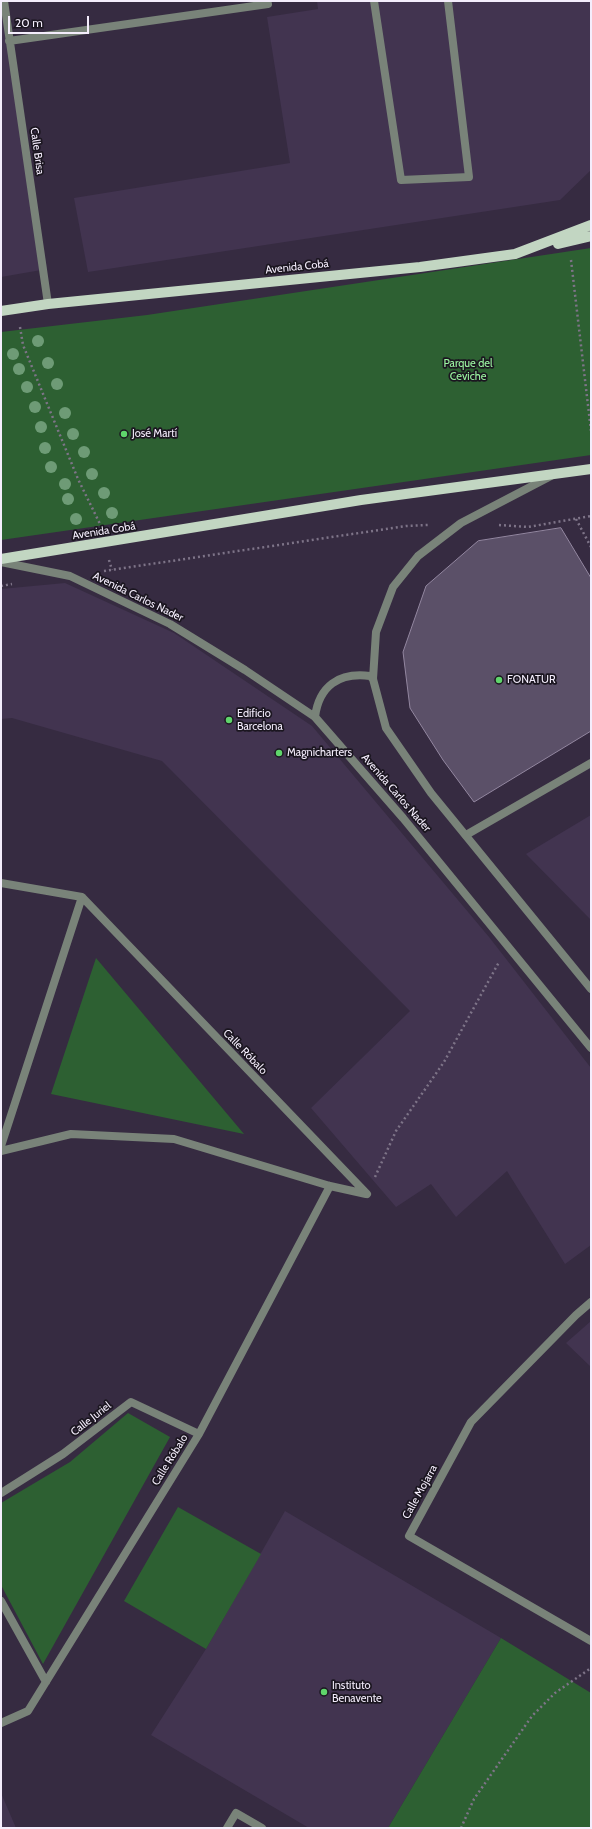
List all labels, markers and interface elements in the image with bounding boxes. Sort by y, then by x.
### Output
scale bar [10,8,91,34]
text: 20 m [15,15,43,30]
street label: Calle Brisa [27,127,47,175]
street label: Avenida Cobá [265,257,329,277]
park label: Parque del Ceviche [443,357,493,383]
place label: José Martí [132,427,177,441]
marker: José Martí [119,429,129,439]
street label: Avenida Cobá [71,519,137,543]
street label: Avenida Carlos Nader [91,569,185,625]
place label: FONATUR [507,673,556,687]
marker: FONATUR [494,675,504,685]
place label: Edificio Barcelona [237,707,283,733]
marker: Edificio Barcelona [224,715,234,725]
place label: Magnicharters [287,746,352,760]
marker: Magnicharters [274,748,284,758]
street label: Avenida Carlos Nader [359,751,433,835]
street label: Calle Róbalo [220,1027,270,1077]
street label: Calle Juriel [68,1399,114,1439]
street label: Calle Róbalo [149,1432,191,1488]
street label: Calle Mojarra [400,1463,440,1521]
place label: Instituto Benavente [332,1679,382,1705]
marker: Instituto Benavente [319,1687,329,1697]

